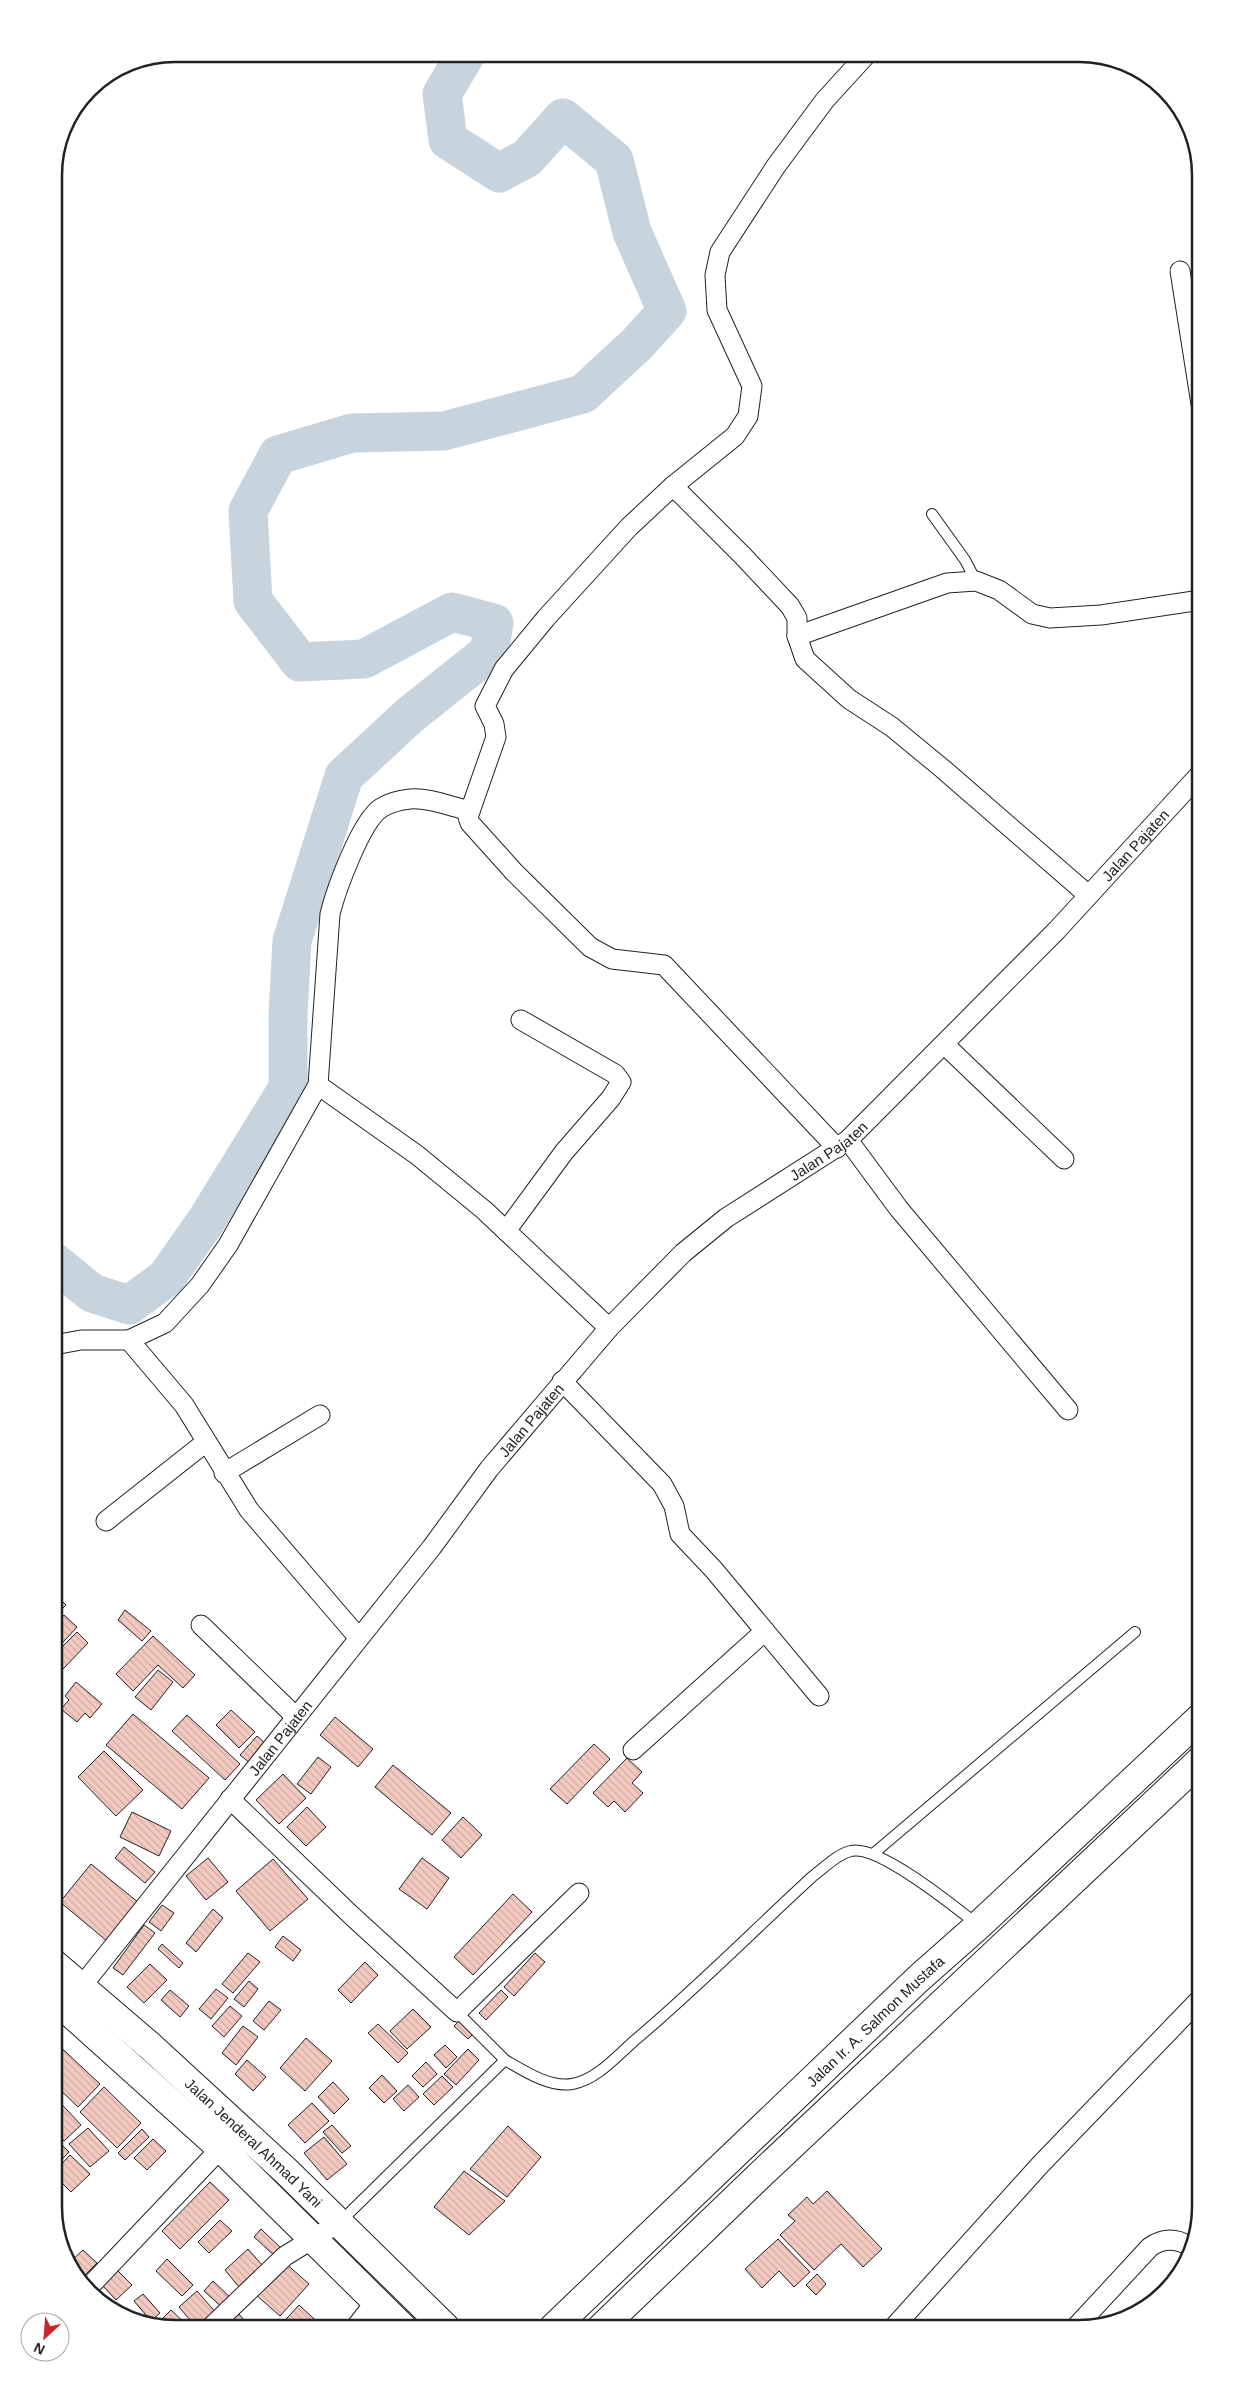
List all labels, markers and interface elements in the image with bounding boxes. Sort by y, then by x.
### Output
street label: Jalan Pajaten [1098,806,1172,884]
street label: Jalan Pajaten [786,1118,870,1184]
street label: Jalan Pajaten [495,1380,567,1460]
street label: Jalan Pajaten [245,1697,315,1778]
street label: Jalan Ir. A. Salmon Mustafa [803,1951,948,2090]
street label: Jalan Jenderal Ahmad Yani [182,2074,326,2210]
north arrow [20,2312,70,2362]
text: N [31,2339,47,2358]

